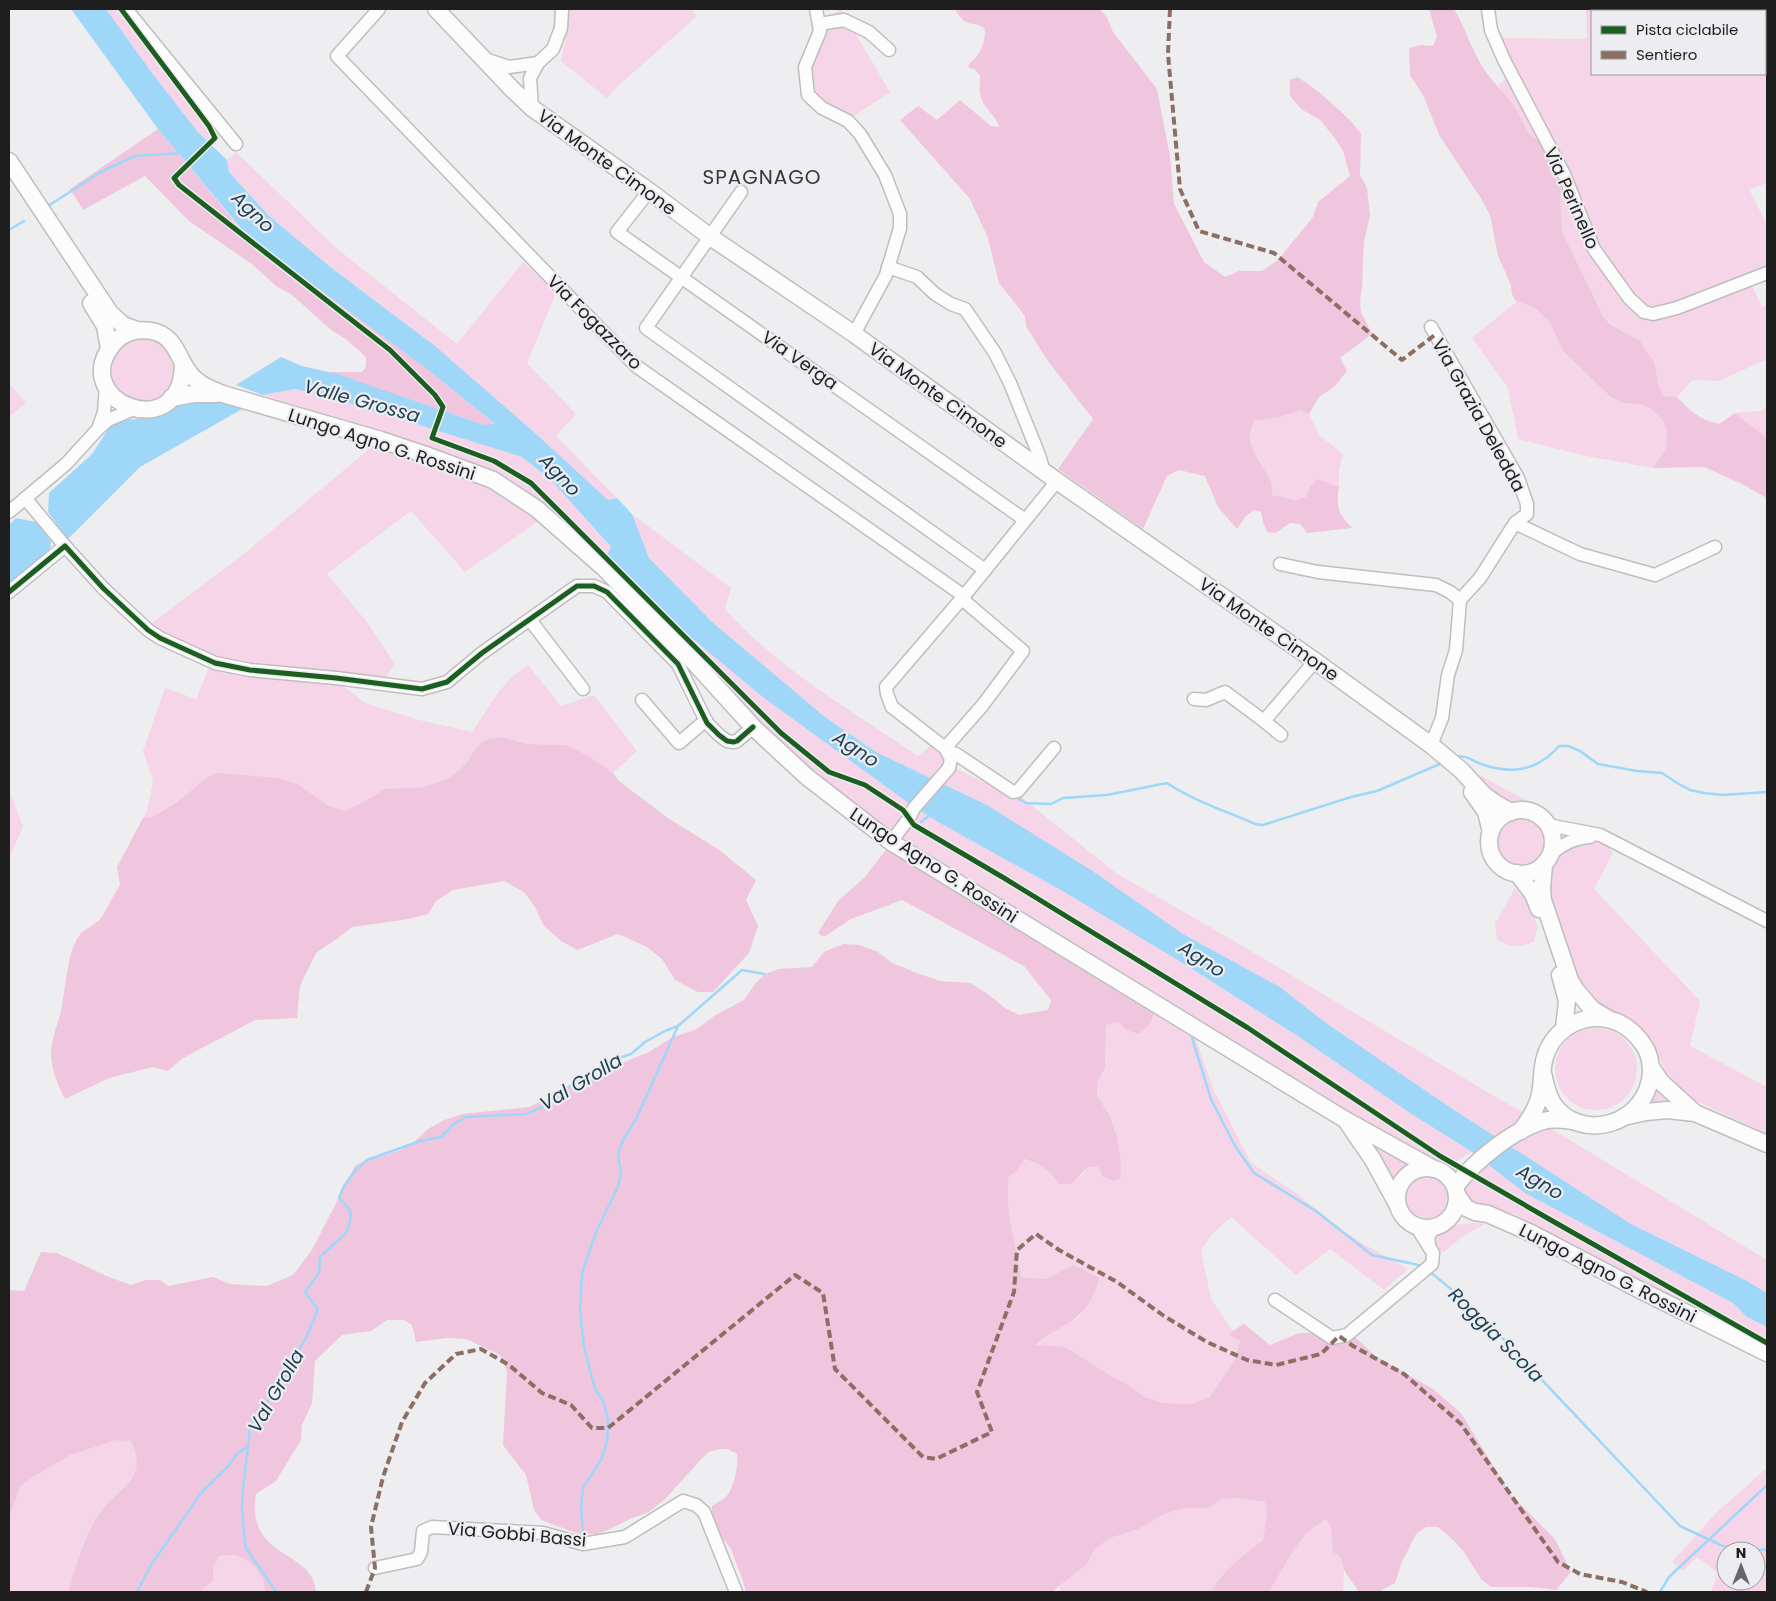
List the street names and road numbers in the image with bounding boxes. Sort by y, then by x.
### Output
street label: Via Monte Cimone [533,103,681,221]
street label: Via Perinello [1538,143,1606,253]
street label: Via Fogazzaro [542,269,648,375]
street label: Via Verga [757,325,843,395]
street label: Via Grazia Deledda [1426,334,1532,496]
street label: Via Monte Cimone [864,336,1012,454]
street label: Lungo Agno G. Rossini [285,402,479,486]
street label: Via Monte Cimone [1194,571,1344,687]
street label: Lungo Agno G. Rossini [845,801,1023,929]
street label: Lungo Agno G. Rossini [1515,1217,1701,1329]
street label: Via Gobbi Bassi [447,1515,587,1553]

